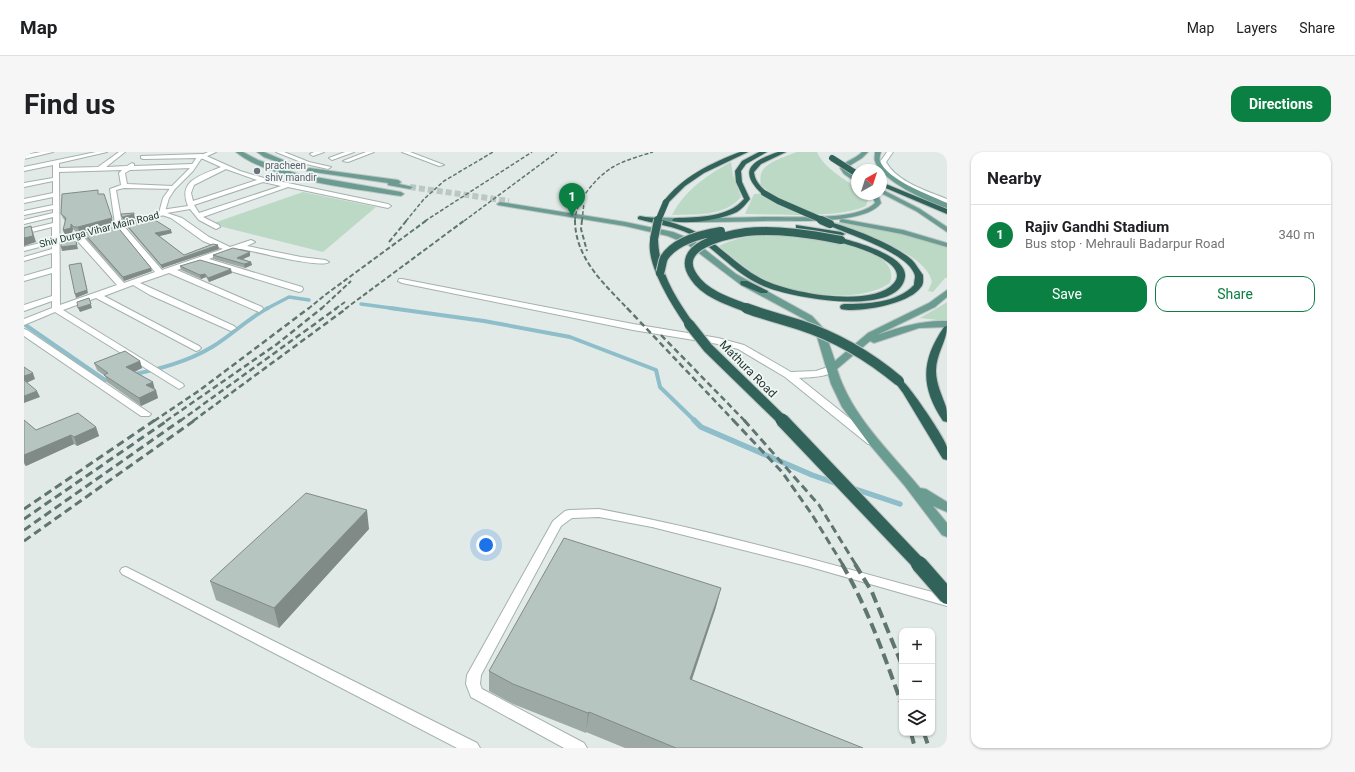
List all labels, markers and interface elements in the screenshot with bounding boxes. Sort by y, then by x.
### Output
text: Map [20,16,58,39]
text: Map [1187,20,1214,36]
text: Layers [1236,20,1277,36]
text: Share [1299,20,1335,36]
button: Directions [1231,86,1331,122]
text: Find us [24,88,115,121]
place label: pracheen shiv mandir [265,160,317,183]
north arrow [851,164,887,200]
marker: pracheen shiv mandir [252,166,262,176]
text: Nearby [987,168,1042,188]
pin: 1 [559,183,585,216]
street label: Shiv Durga Vihar Main Road [38,209,160,250]
text: Rajiv Gandhi Stadium [1025,218,1169,236]
text: 1 [996,227,1004,242]
text: 340 m [1278,227,1315,242]
text: Bus stop · Mehrauli Badarpur Road [1025,236,1225,251]
button: Save [987,276,1147,312]
button: Share [1155,276,1315,312]
street label: Mathura Road [717,338,779,400]
your location [476,535,496,555]
map controls [899,628,935,736]
button: + [899,628,935,664]
button: − [899,664,935,700]
button: layers [899,700,935,736]

